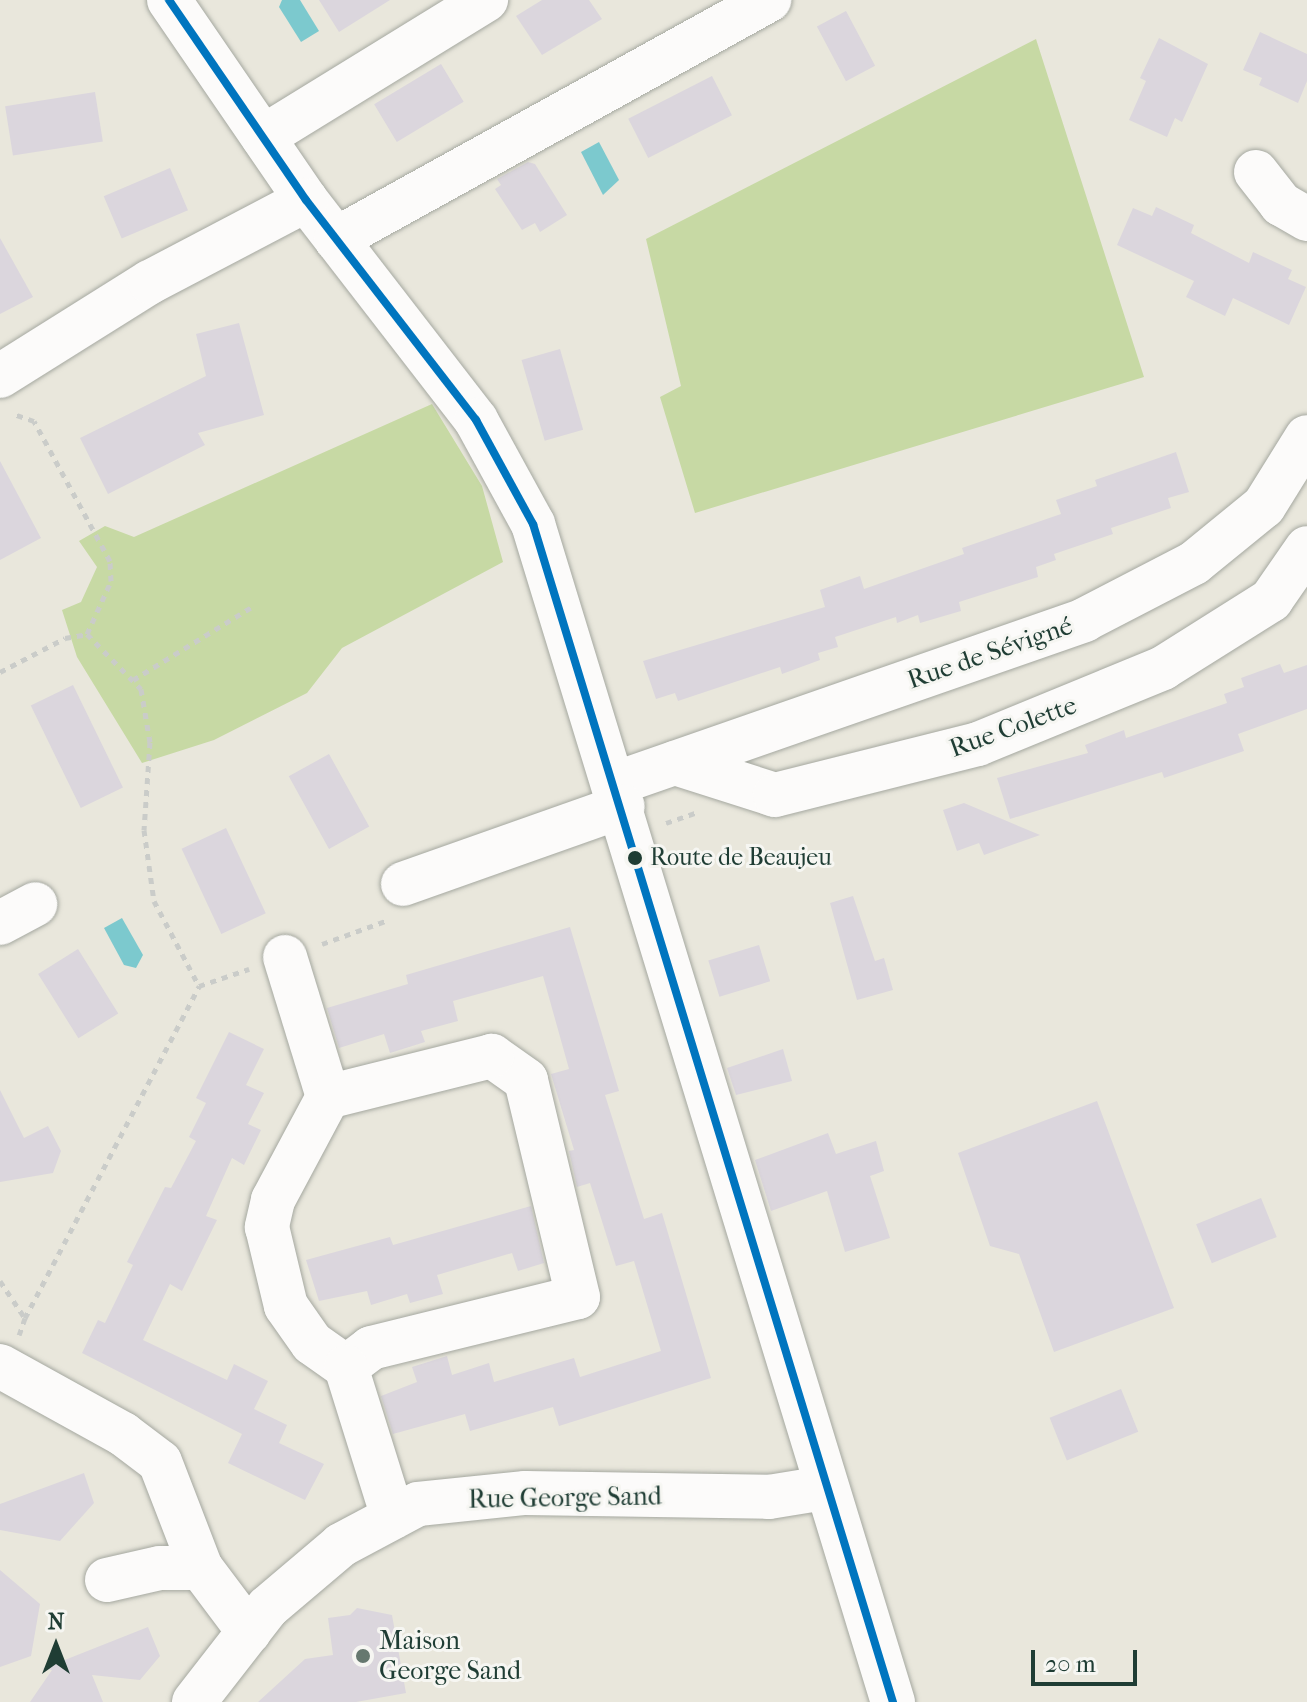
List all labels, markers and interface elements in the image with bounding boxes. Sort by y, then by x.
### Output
street label: Rue de Sévigné [903,610,1077,696]
street label: Rue Colette [945,690,1081,764]
place label: Route de Beaujeu [650,844,832,872]
marker: Route de Beaujeu [627,850,643,866]
street label: Rue George Sand [468,1481,662,1515]
north arrow [16,1606,96,1686]
text: N [48,1609,64,1635]
place label: Maison George Sand [379,1625,521,1686]
scale bar [1035,1634,1141,1684]
marker: Maison George Sand [354,1647,372,1665]
text: 20 m [1045,1650,1096,1678]

